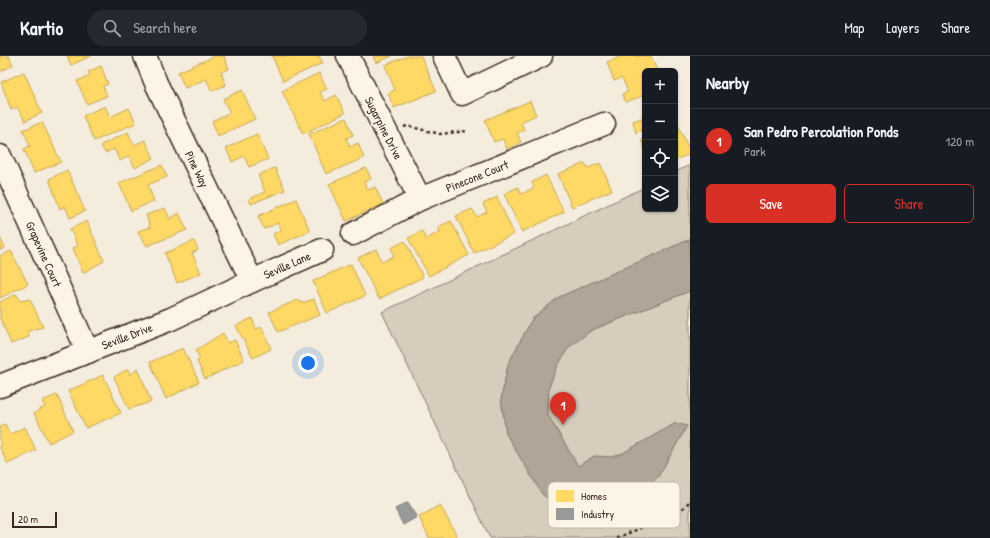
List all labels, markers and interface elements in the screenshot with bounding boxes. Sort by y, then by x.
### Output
search box [87,10,367,46]
text: Kartio [20,15,63,41]
icon: search [101,17,123,39]
text: Search here [133,17,197,38]
text: Map [844,18,864,37]
text: Layers [886,18,919,37]
text: Share [941,18,970,37]
map controls [642,68,678,212]
button: + [642,68,678,104]
text: Nearby [706,71,749,94]
street label: Sugarpine Drive [361,94,407,163]
button: − [642,104,678,140]
text: San Pedro Percolation Ponds [744,121,898,142]
text: 1 [717,132,721,150]
text: 120 m [946,132,974,150]
button: locate [642,140,678,176]
text: Park [744,142,766,160]
street label: Pine Way [181,148,213,190]
street label: Pinecone Court [443,155,512,196]
button: layers [642,176,678,212]
button: Save [706,184,836,223]
button: Share [844,184,974,223]
street label: Grapevine Court [22,218,66,290]
street label: Seville Lane [261,247,313,283]
street label: Seville Drive [99,318,155,353]
your location [298,353,318,373]
pin: 1 [550,392,576,425]
legend [548,482,680,528]
text: Homes [581,489,607,503]
text: Industry [581,507,615,521]
scale bar [12,510,57,529]
text: 20 m [18,512,38,526]

